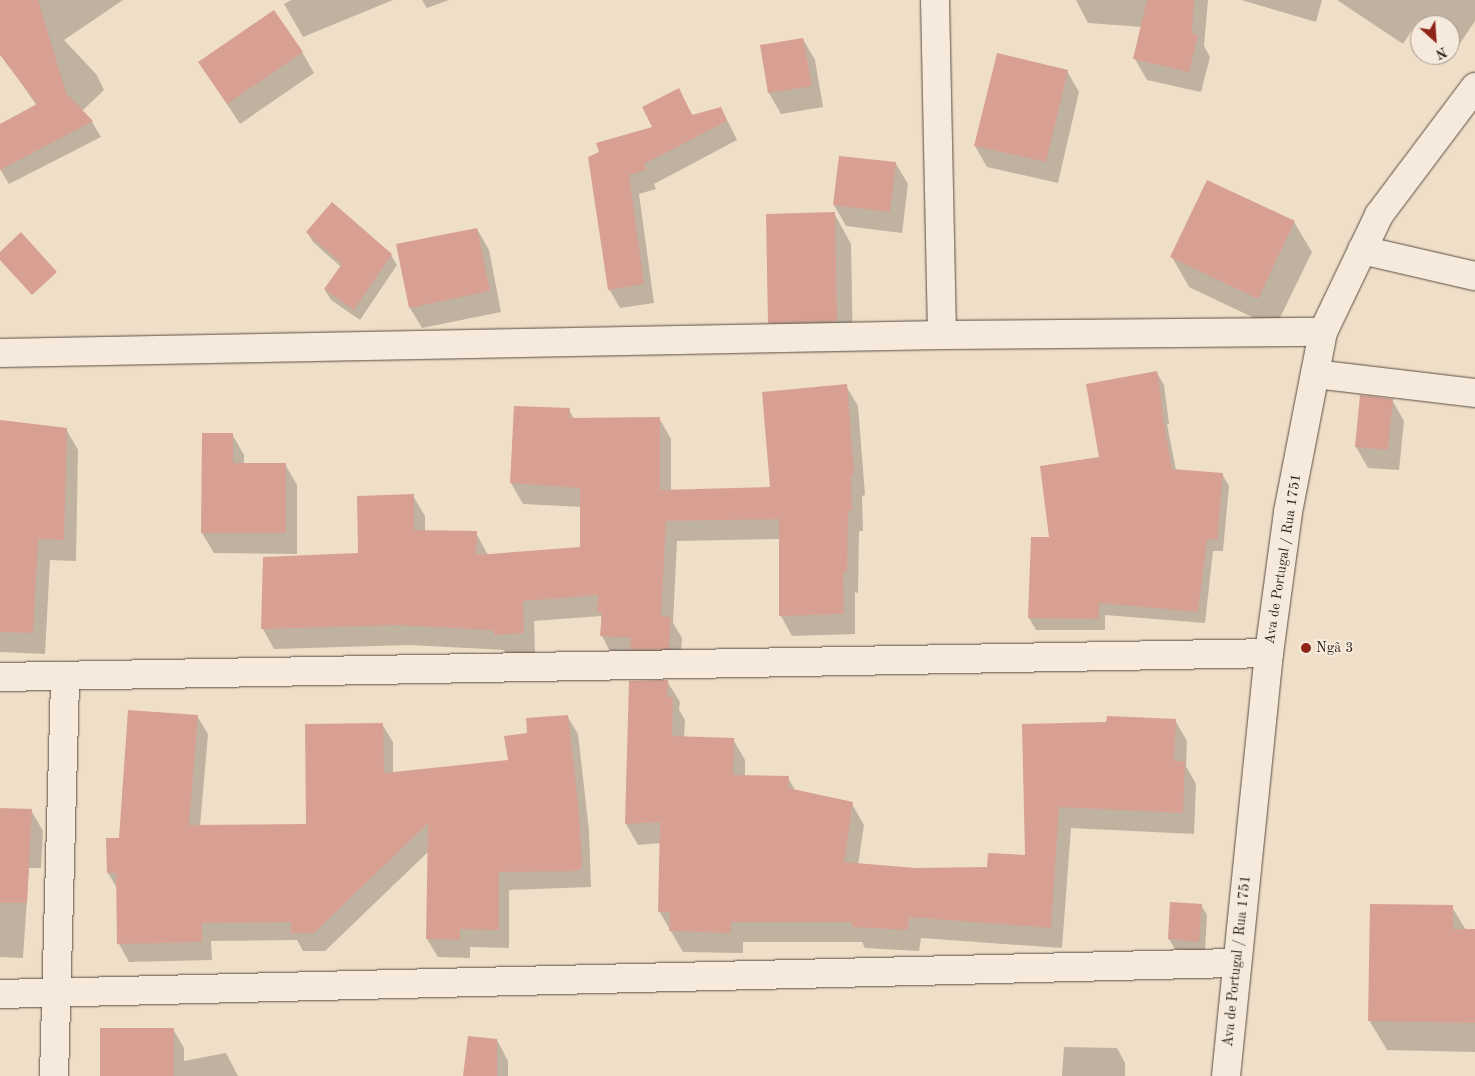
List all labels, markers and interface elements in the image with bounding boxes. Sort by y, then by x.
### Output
north arrow [1410,15,1460,65]
text: N [1433,44,1449,61]
street label: Ava de Portugal / Rua 1751 [1261,473,1305,645]
place label: Ngã 3 [1316,640,1353,656]
marker: Ngã 3 [1300,642,1312,654]
street label: Ava de Portugal / Rua 1751 [1220,874,1254,1048]

